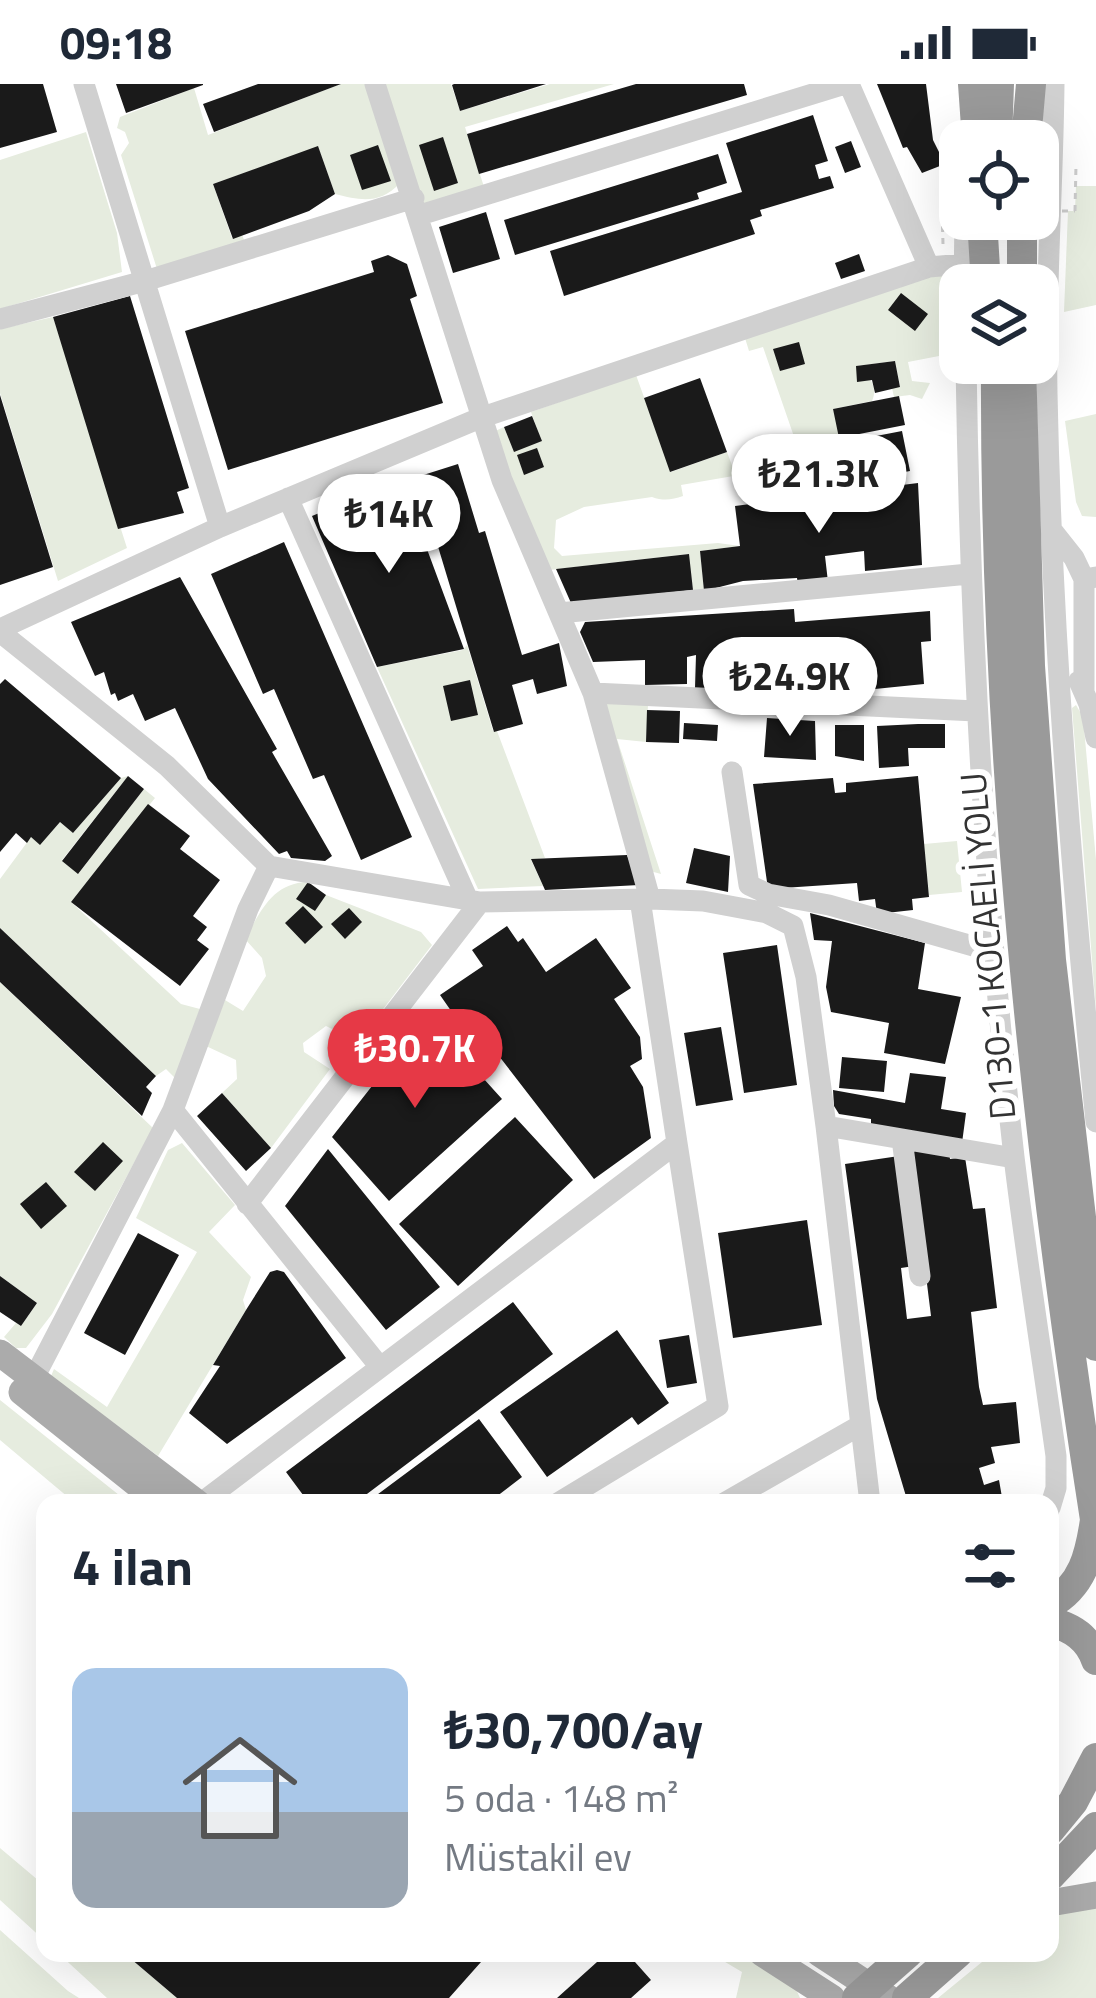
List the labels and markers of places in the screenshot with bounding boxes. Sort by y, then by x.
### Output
pin: ₺21.3K [721,434,917,536]
pin: ₺14K [318,474,460,576]
pin: ₺24.9K [692,637,888,739]
pin: ₺30.7K [317,1009,513,1111]

